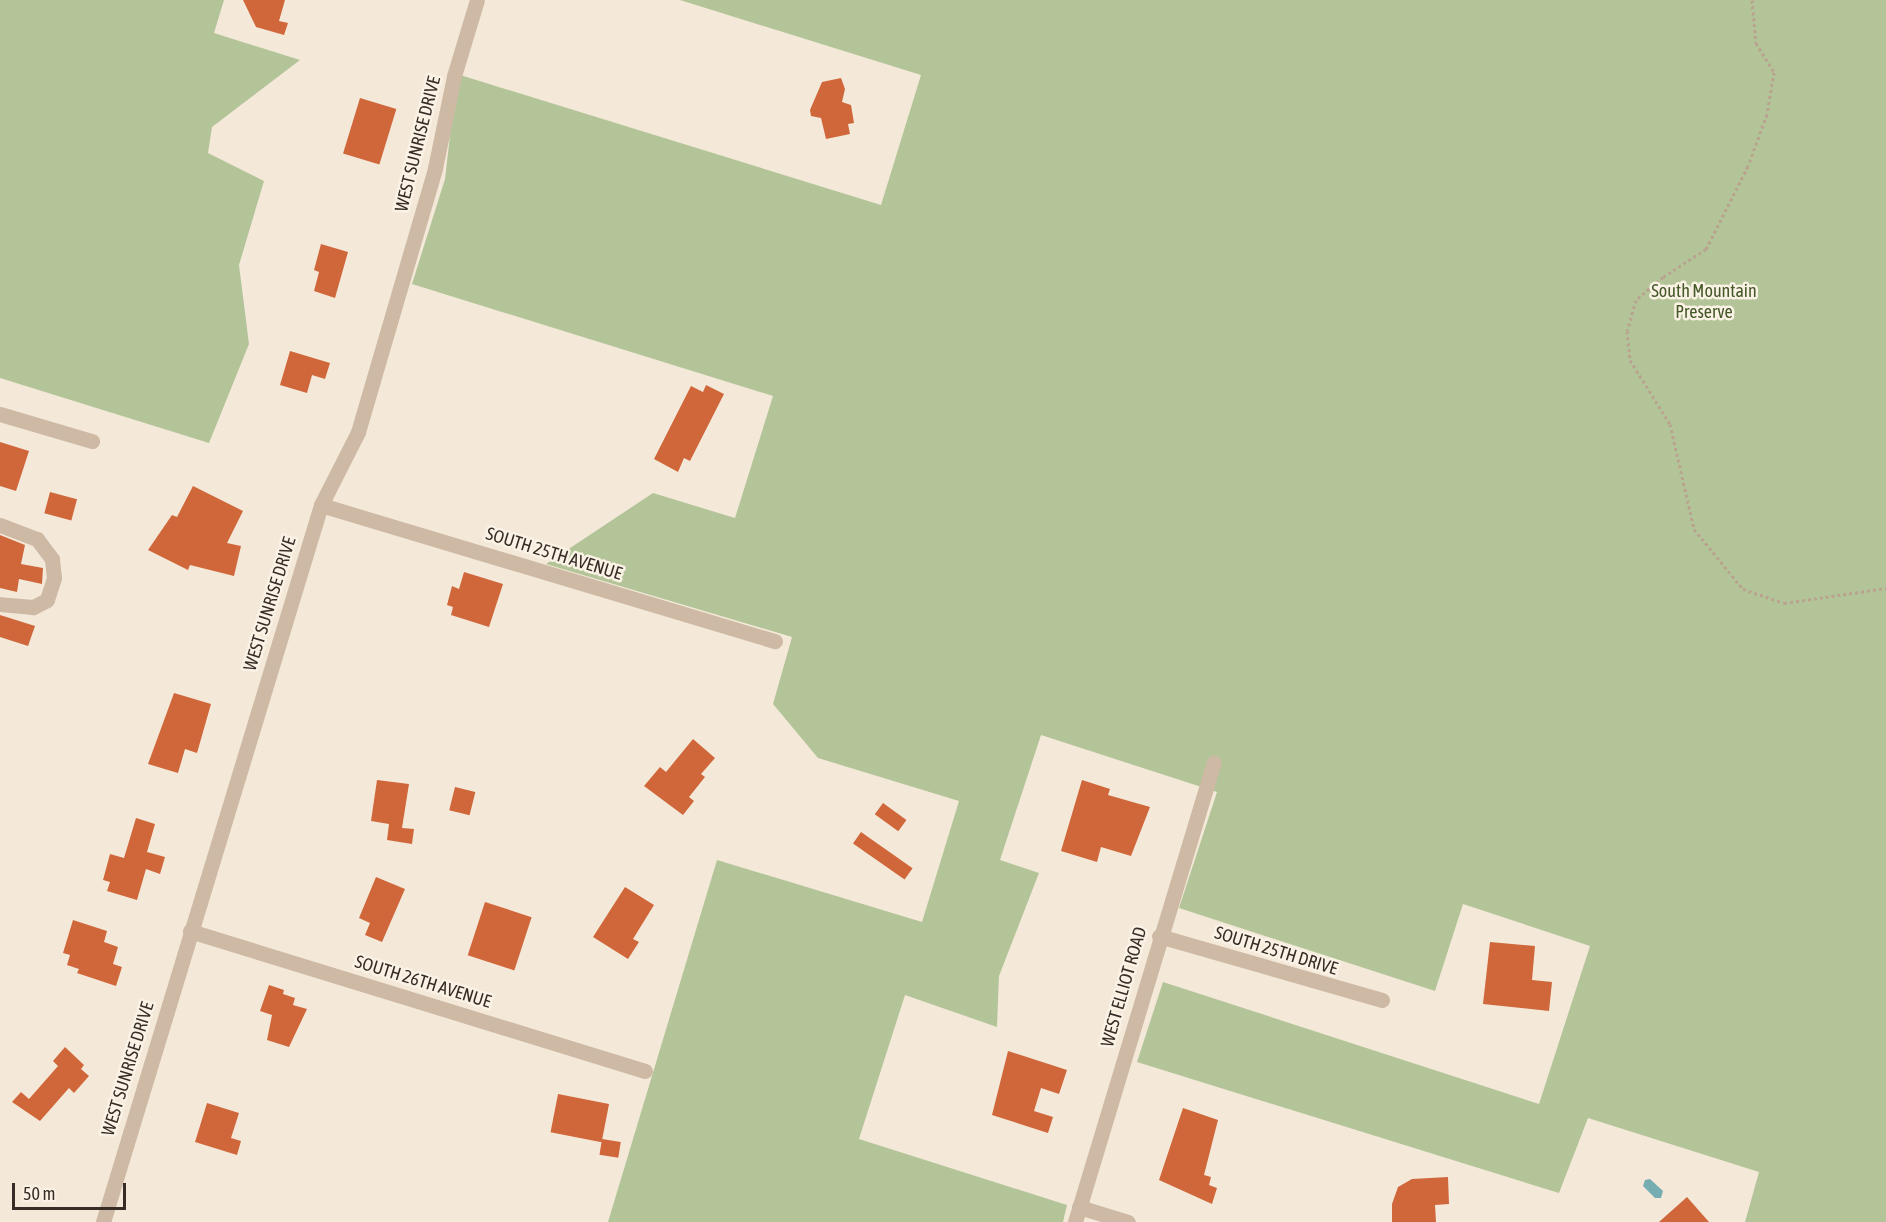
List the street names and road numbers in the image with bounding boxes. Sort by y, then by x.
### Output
street label: WEST SUNRISE DRIVE [391,74,445,214]
street label: SOUTH 25TH AVENUE [483,523,625,585]
street label: WEST SUNRISE DRIVE [239,534,301,674]
street label: SOUTH 25TH DRIVE [1212,922,1340,980]
street label: WEST ELLIOT ROAD [1097,925,1151,1049]
street label: SOUTH 26TH AVENUE [352,951,494,1013]
street label: WEST SUNRISE DRIVE [97,999,159,1139]

